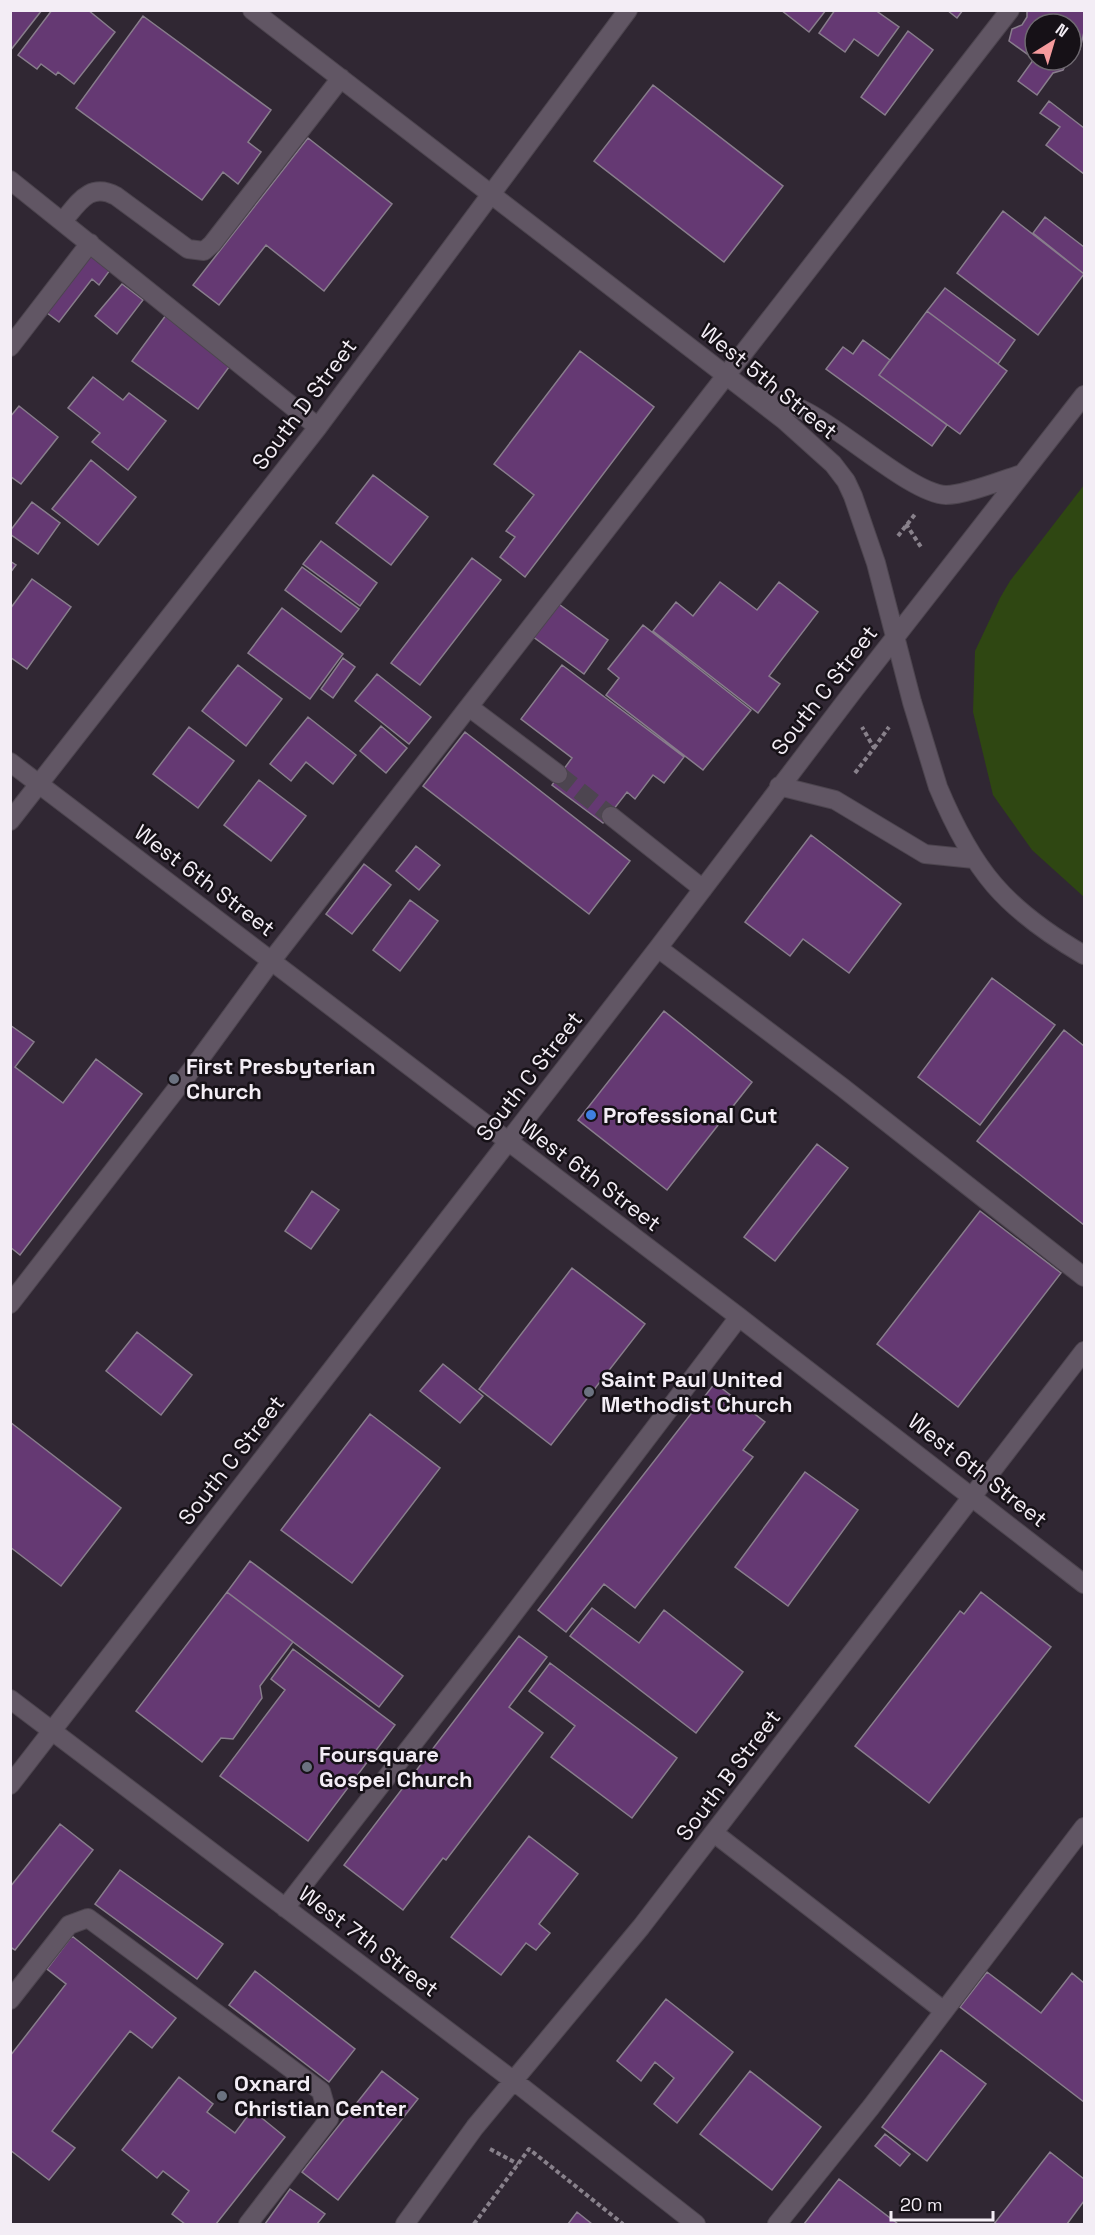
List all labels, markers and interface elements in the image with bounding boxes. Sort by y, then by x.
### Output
north arrow [1023,12,1083,72]
text: N [1051,19,1072,42]
street label: West 5th Street [695,317,843,445]
street label: South D Street [245,333,363,475]
street label: South C Street [765,620,883,760]
street label: West 6th Street [129,818,281,942]
street label: South C Street [470,1006,588,1146]
place label: First Presbyterian Church [186,1052,376,1105]
marker: First Presbyterian Church [167,1072,181,1086]
place label: Professional Cut [603,1101,777,1129]
marker: Professional Cut [584,1108,598,1122]
street label: West 6th Street [515,1113,667,1237]
place label: Saint Paul United Methodist Church [601,1365,792,1418]
marker: Saint Paul United Methodist Church [582,1385,596,1399]
street label: South C Street [172,1390,290,1530]
street label: West 6th Street [903,1407,1053,1533]
street label: South B Street [670,1704,786,1846]
place label: Foursquare Gospel Church [319,1740,473,1793]
marker: Foursquare Gospel Church [300,1760,314,1774]
street label: West 7th Street [293,1879,445,2003]
place label: Oxnard Christian Center [234,2069,407,2122]
marker: Oxnard Christian Center [215,2089,229,2103]
scale bar [891,2184,993,2222]
text: 20 m [900,2193,943,2216]

